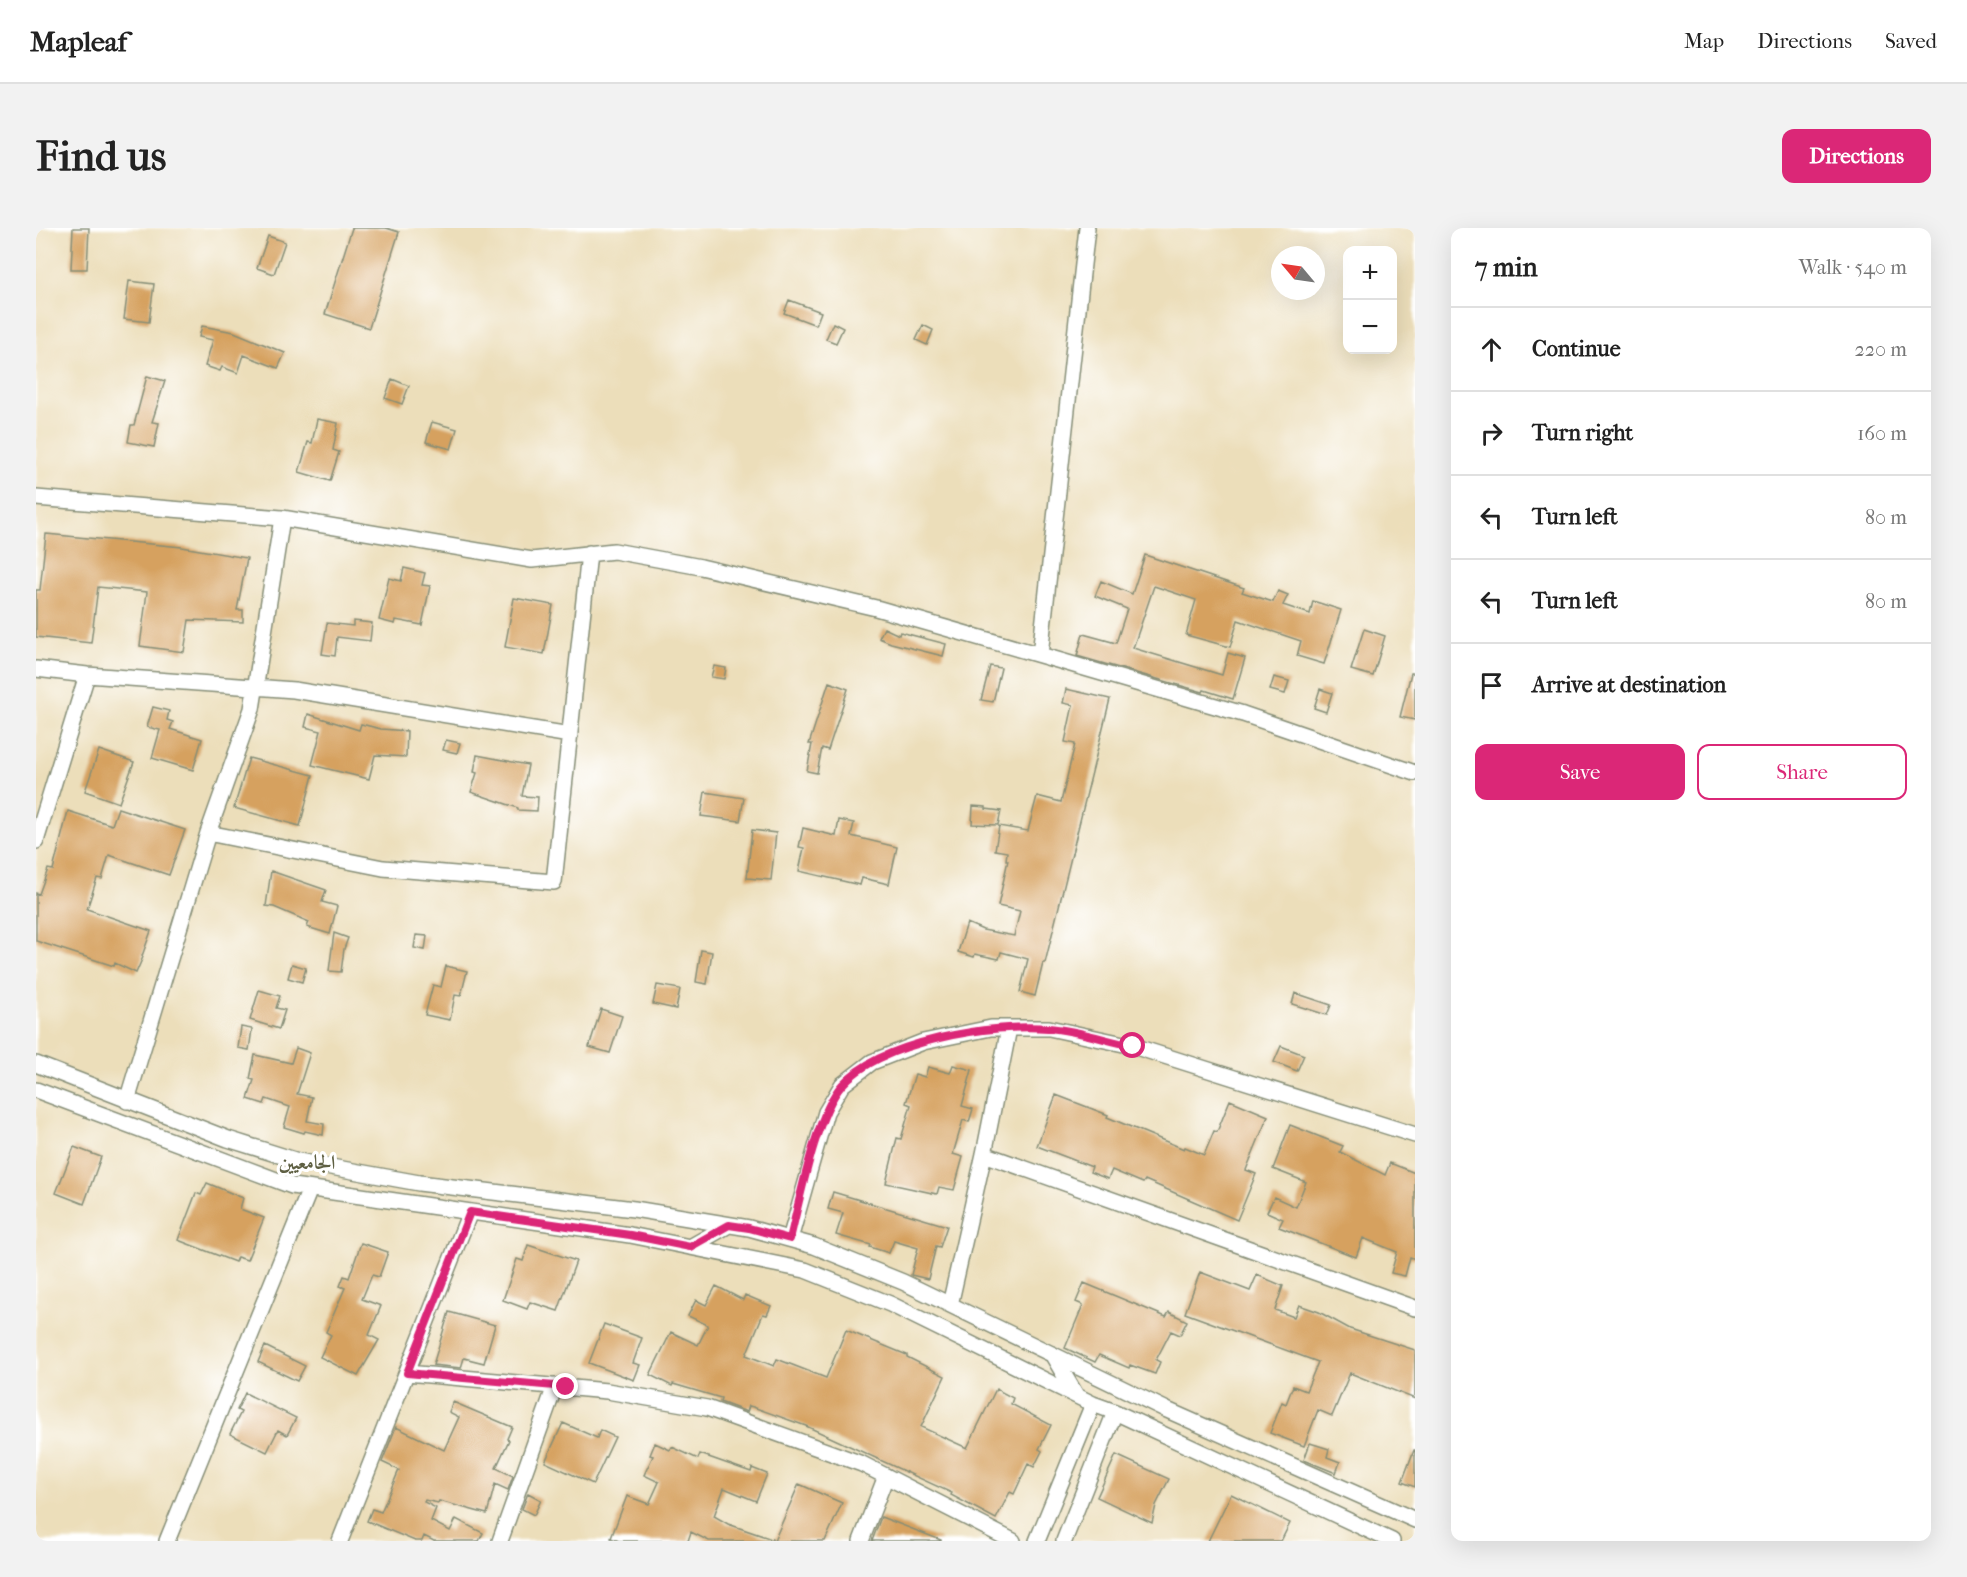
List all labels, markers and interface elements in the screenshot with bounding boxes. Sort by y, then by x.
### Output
text: Mapleaf [30,25,127,58]
text: Map [1684,29,1724,53]
text: Directions [1757,29,1852,53]
text: Saved [1885,29,1937,53]
button: Directions [1782,129,1931,183]
text: Find us [36,132,166,181]
north arrow [1271,246,1325,300]
map controls [1343,246,1397,354]
button: + [1343,246,1397,300]
text: 7 min [1475,252,1538,283]
text: Walk · 540 m [1799,256,1907,279]
button: − [1343,300,1397,354]
icon: ahead [1475,333,1508,366]
text: Continue [1532,336,1621,362]
text: 220 m [1854,338,1907,361]
icon: right [1475,417,1508,450]
text: Turn right [1532,420,1633,446]
text: 160 m [1857,422,1907,445]
icon: left [1475,501,1508,534]
text: Turn left [1532,504,1618,530]
text: 80 m [1865,506,1907,529]
icon: left [1475,585,1508,618]
text: Turn left [1532,588,1618,614]
text: 80 m [1865,590,1907,613]
icon: arrive [1475,669,1508,702]
text: Arrive at destination [1532,672,1726,698]
button: Save [1475,744,1685,800]
button: Share [1697,744,1907,800]
route start [1119,1032,1145,1058]
district label: الجامعيين [279,1151,335,1175]
route end [552,1373,578,1399]

